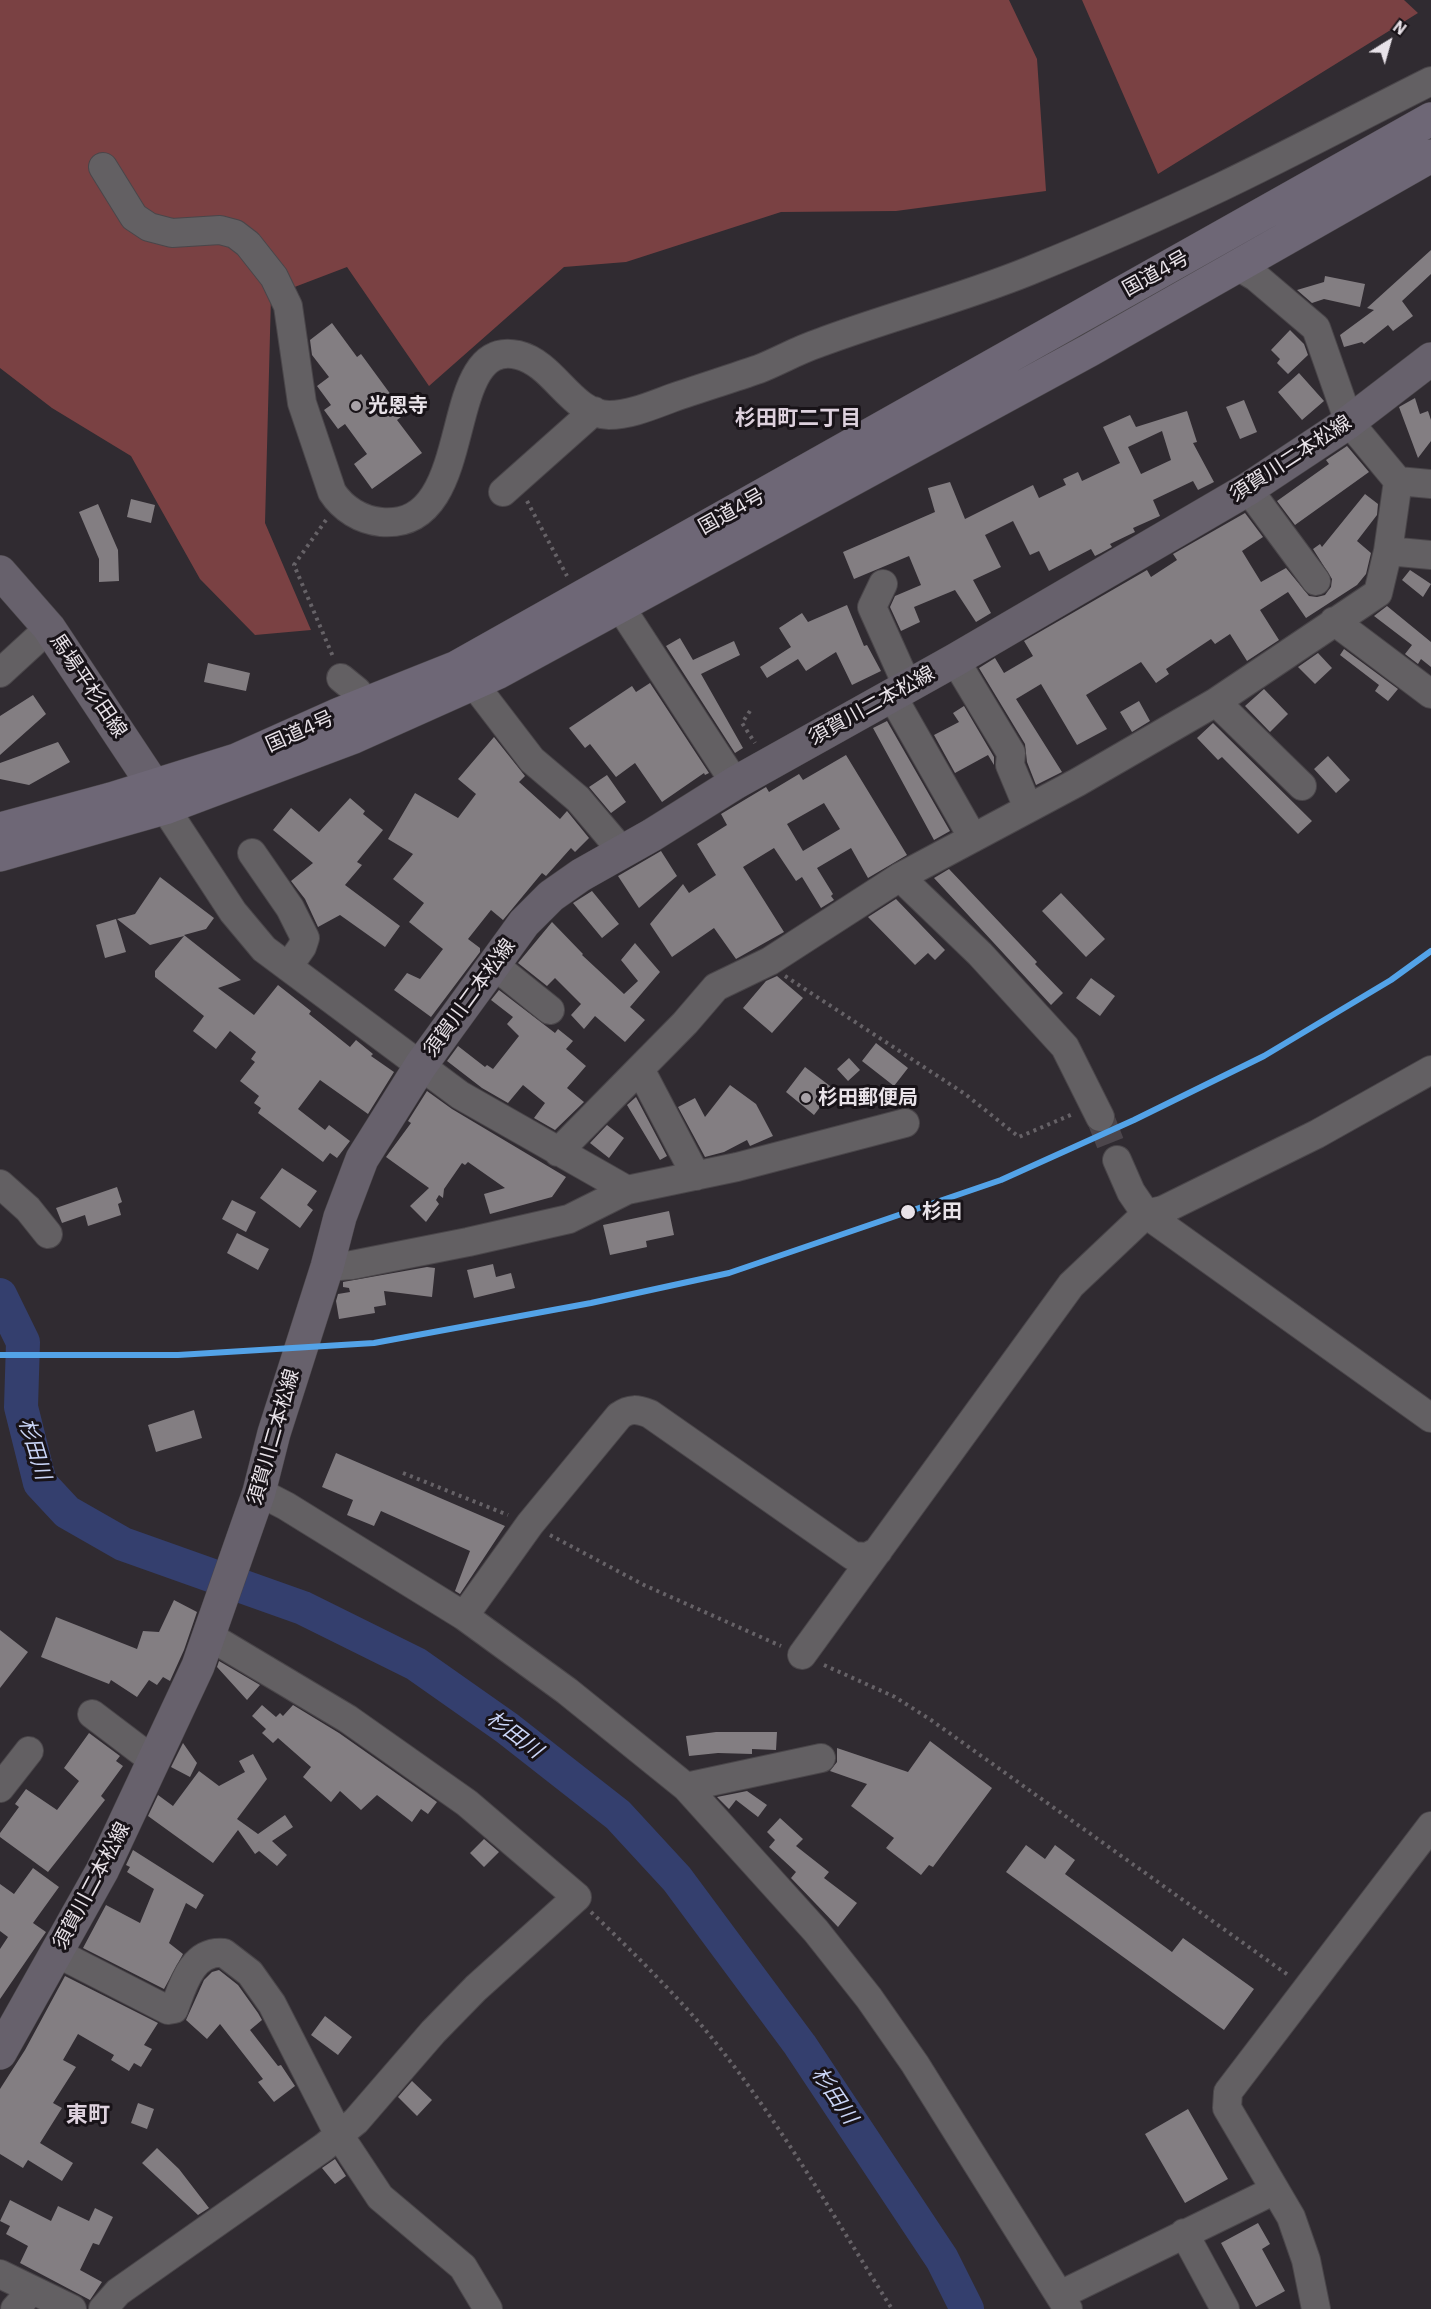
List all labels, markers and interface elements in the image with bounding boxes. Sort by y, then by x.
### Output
north arrow [1359,12,1419,72]
text: N [1389,16,1410,39]
street label: 国道4号 [1119,246,1193,302]
place label: 光恩寺 [368,394,428,418]
marker: 光恩寺 [349,399,363,413]
district label: 杉田町二丁目 [735,406,861,432]
street label: 須賀川二本松線 [1226,411,1356,507]
street label: 国道4号 [695,484,769,540]
street label: 馬場平杉田線 [45,630,131,742]
street label: 須賀川二本松線 [805,662,939,750]
street label: 国道4号 [262,706,338,758]
street label: 須賀川二本松線 [419,934,521,1062]
place label: 杉田郵便局 [818,1086,918,1110]
marker: 杉田郵便局 [799,1091,813,1105]
place label: 杉田 [922,1200,962,1224]
marker: 杉田 [899,1203,917,1221]
street label: 須賀川二本松線 [243,1366,305,1508]
water label: 杉田川 [13,1415,55,1483]
water label: 杉田川 [481,1706,547,1764]
street label: 須賀川二本松線 [49,1819,135,1953]
water label: 杉田川 [806,2063,862,2129]
district label: 東町 [66,2103,110,2129]

